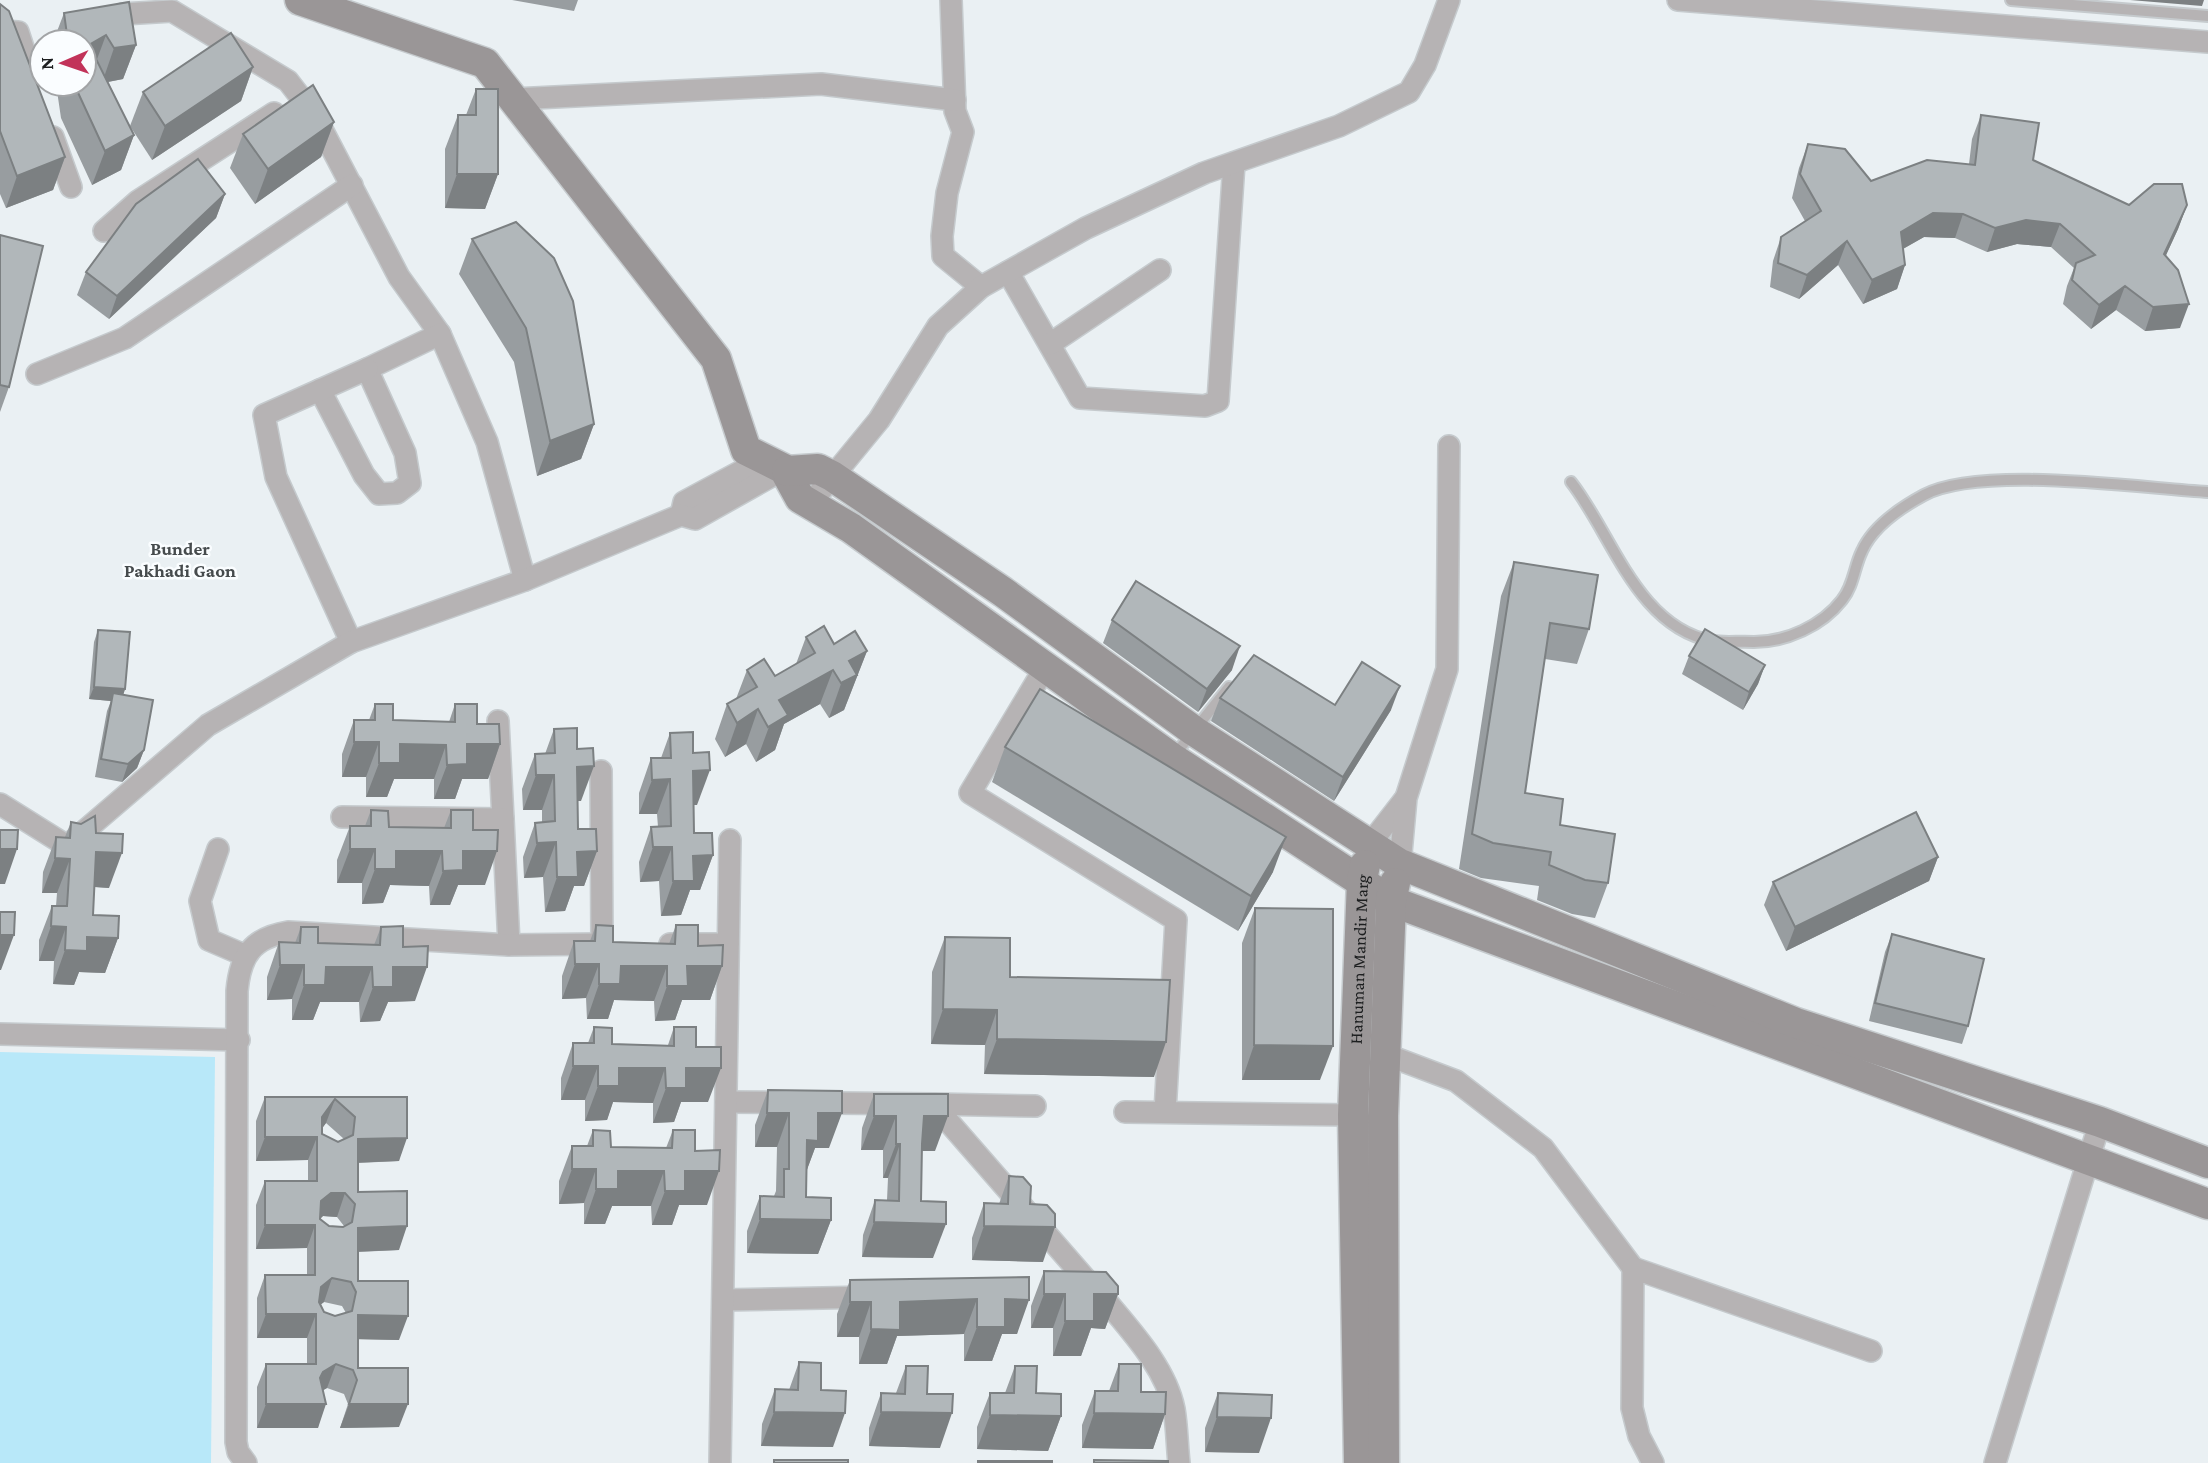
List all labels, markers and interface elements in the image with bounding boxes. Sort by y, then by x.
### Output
north arrow [28,28,98,98]
text: N [36,57,57,70]
district label: Bunder Pakhadi Gaon [124,538,236,581]
street label: Hanuman Mandir Marg [1346,872,1373,1045]

